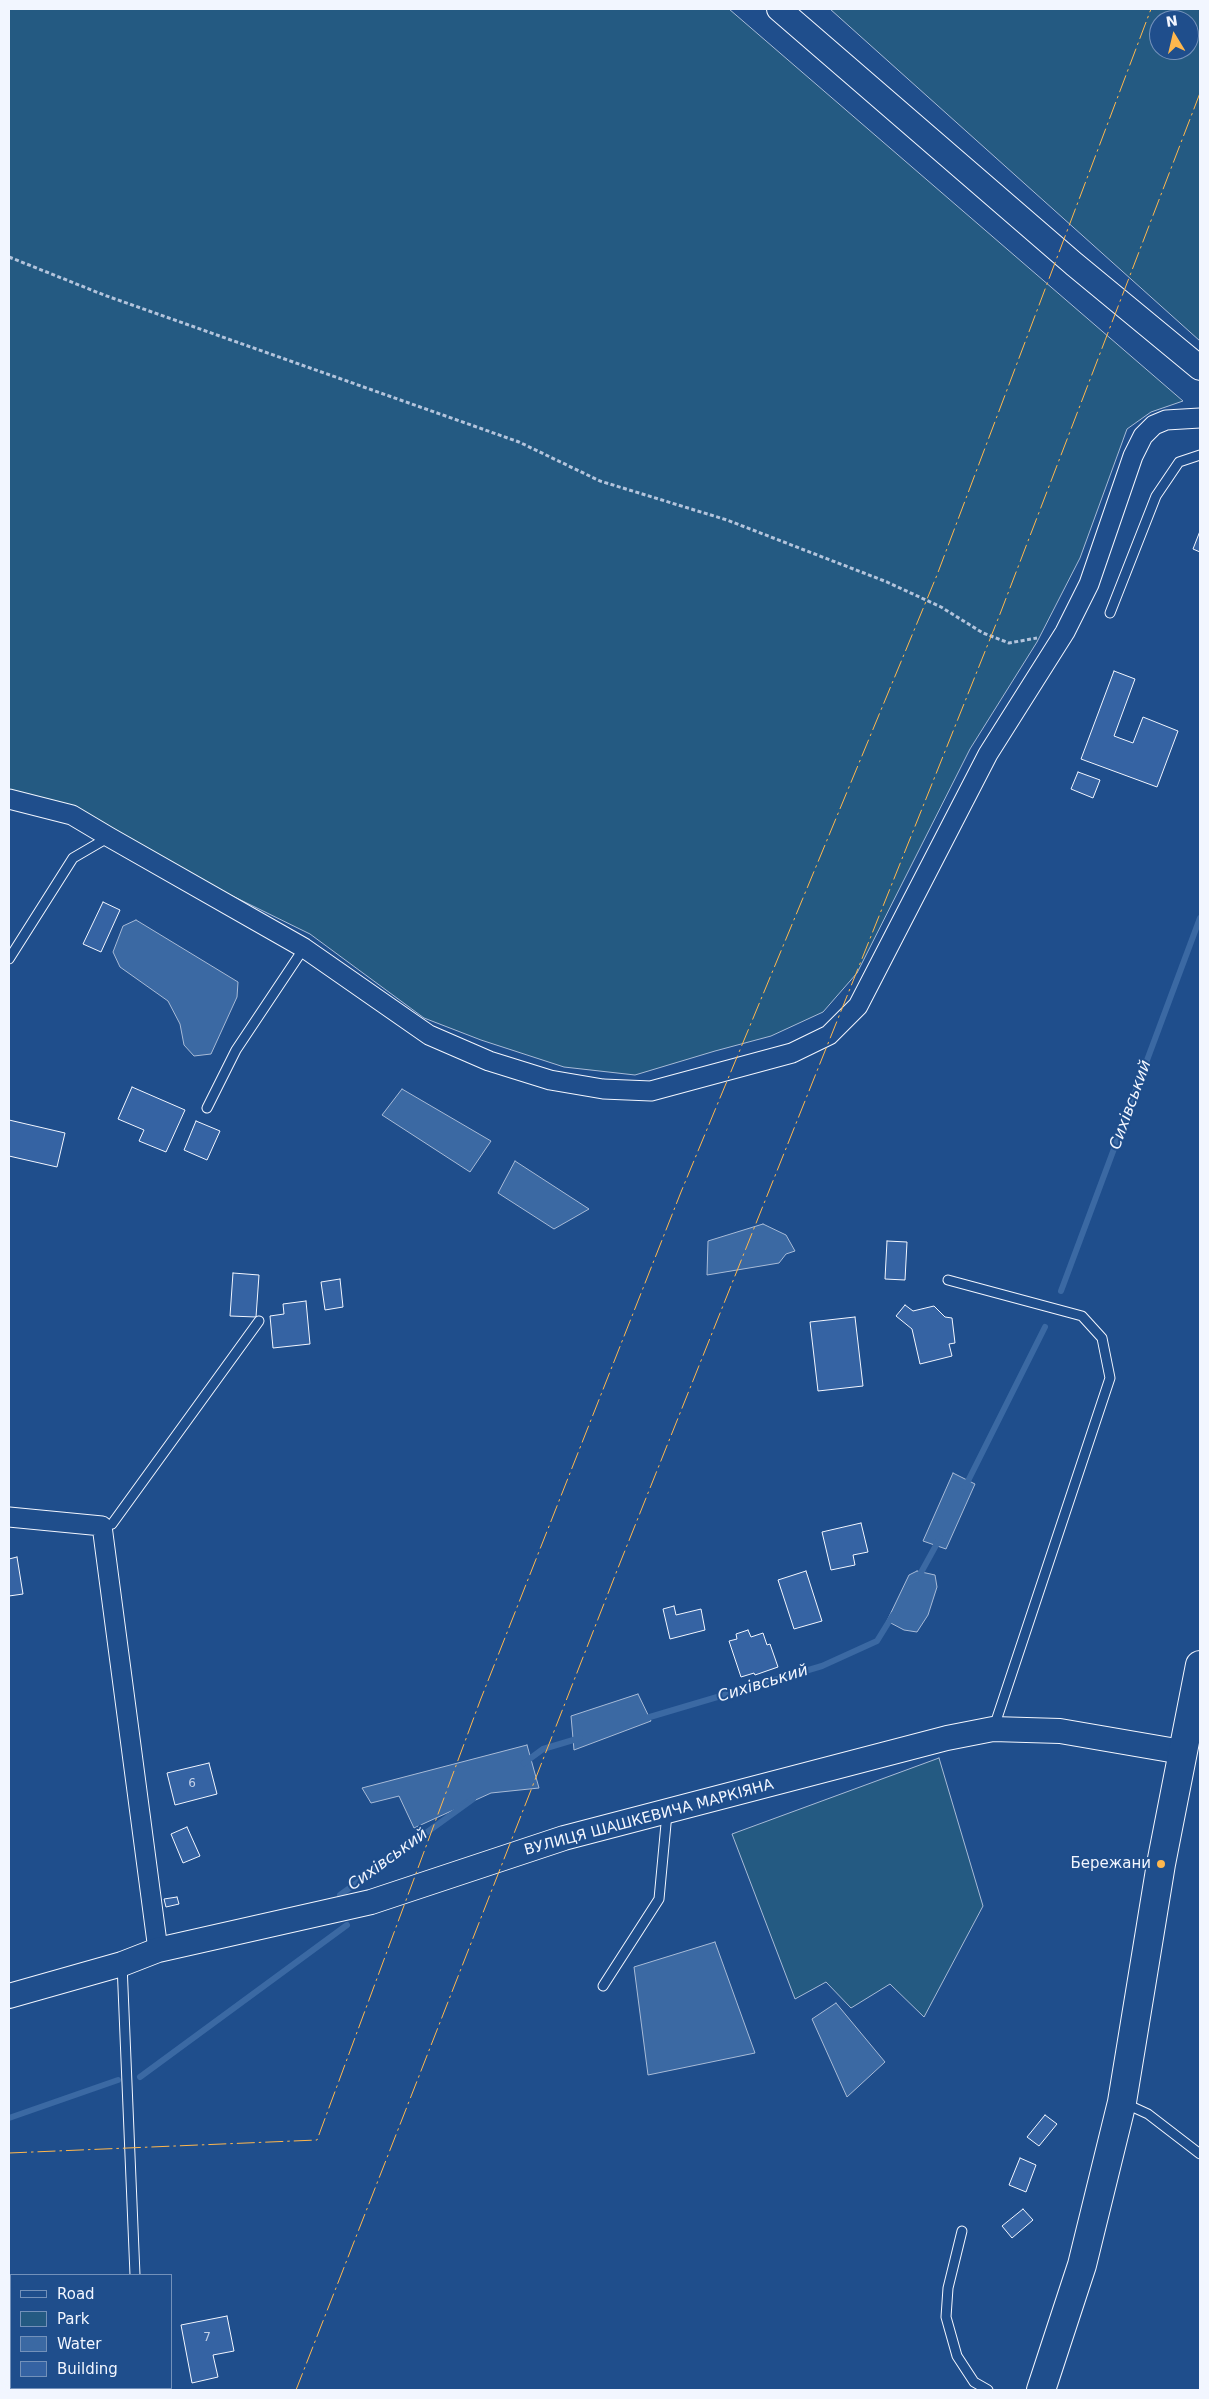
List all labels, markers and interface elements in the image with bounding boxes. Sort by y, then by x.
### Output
north arrow [1149,10,1199,60]
text: N [1165,12,1179,30]
water label: Сихівський [1106,1058,1156,1152]
water label: Сихівський [715,1661,811,1707]
street label: ВУЛИЦЯ ШАШКЕВИЧА МАРКІЯНА [522,1776,776,1860]
house number: 6 [188,1777,196,1791]
water label: Сихівський [344,1825,432,1895]
place label: Бережани [1070,1855,1151,1873]
marker: Бережани [1155,1858,1167,1870]
legend [10,2274,172,2389]
text: Road [57,2285,95,2303]
text: Park [57,2310,89,2328]
house number: 7 [203,2331,211,2345]
text: Water [57,2335,101,2353]
text: Building [57,2360,118,2378]

